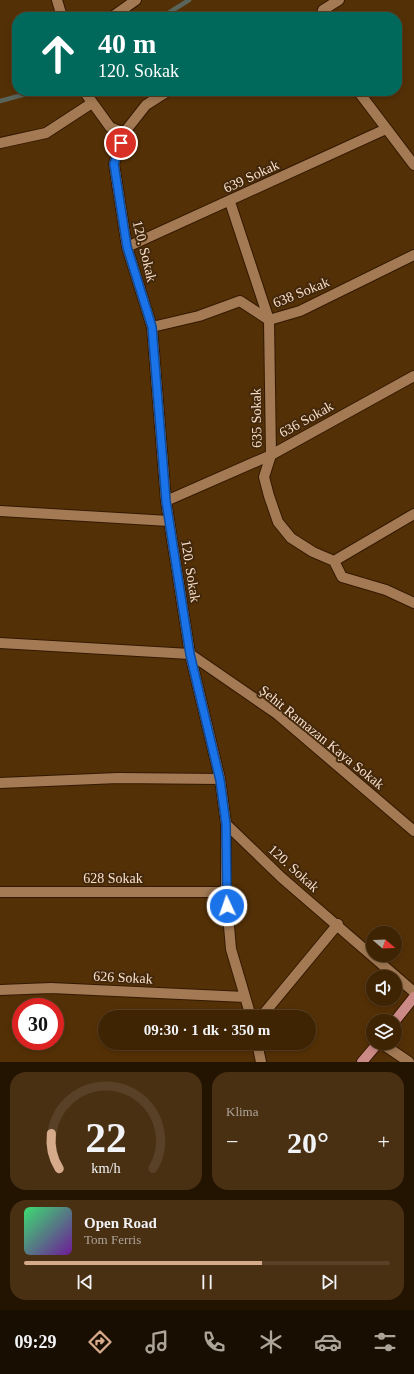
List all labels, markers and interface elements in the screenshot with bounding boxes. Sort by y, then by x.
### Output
icon: ahead [32,28,84,80]
text: 40 m [98,28,156,59]
text: 120. Sokak [98,61,179,81]
pin [104,126,138,160]
icon: arrive [110,132,132,154]
street label: 639 Sokak [221,157,281,196]
street label: 120. Sokak [130,219,159,283]
street label: 638 Sokak [271,274,332,311]
street label: 635 Sokak [248,388,265,448]
street label: 636 Sokak [277,398,336,440]
street label: 120. Sokak [178,539,203,603]
street label: Şehit Ramazan Kaya Sokak [256,683,387,792]
street label: 120. Sokak [265,842,322,895]
street label: 628 Sokak [83,871,143,886]
position arrow [206,885,248,927]
north arrow [366,926,402,962]
map controls [366,926,402,1050]
street label: 626 Sokak [93,968,153,987]
button: sound [366,970,402,1006]
speed limit sign: 30 [12,998,64,1050]
button: layers [366,1014,402,1050]
text: 09:30 · 1 dk · 350 m [144,1022,270,1038]
text: Klima [226,1104,259,1119]
text: 22 [85,1115,127,1161]
text: 20° [287,1126,329,1159]
text: − [226,1129,238,1154]
text: + [378,1129,390,1154]
text: km/h [91,1160,121,1176]
text: Open Road [84,1215,157,1231]
text: Tom Ferris [84,1232,141,1247]
icon: previous [74,1271,96,1293]
icon: pause [196,1271,218,1293]
icon: next [318,1271,340,1293]
icon: directions [86,1328,114,1356]
icon: music [143,1328,171,1356]
icon: phone [200,1328,228,1356]
icon: climate [257,1328,285,1356]
icon: car [314,1328,342,1356]
icon: filters [371,1328,399,1356]
text: 09:29 [15,1332,57,1352]

